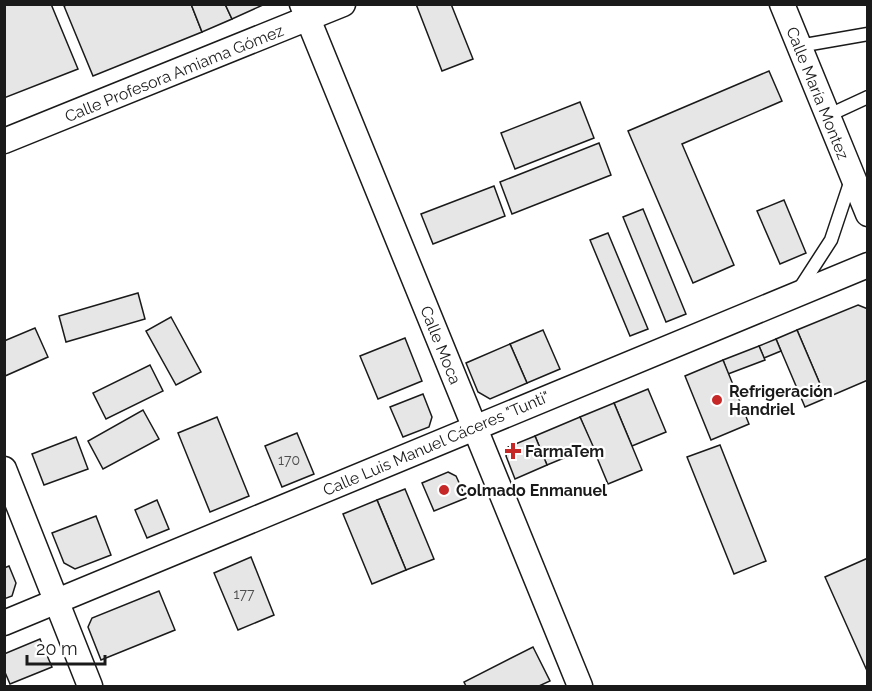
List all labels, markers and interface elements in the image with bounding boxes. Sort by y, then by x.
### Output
street label: Calle Profesora Amiama Gómez [62,21,286,126]
street label: Calle María Montez [782,24,853,162]
street label: Calle Moca [416,303,465,387]
place label: Refrigeración Handriel [729,382,833,419]
street label: Calle Luis Manuel Cáceres "Tunti" [320,387,552,500]
marker: Refrigeración Handriel [710,393,724,407]
place label: FarmaTem [525,442,604,461]
marker: FarmaTem [506,444,520,458]
house number: 170 [278,452,300,468]
place label: Colmado Enmanuel [456,481,608,500]
marker: Colmado Enmanuel [437,483,451,497]
house number: 177 [234,586,255,602]
scale bar [27,628,105,666]
text: 20 m [36,638,78,659]

